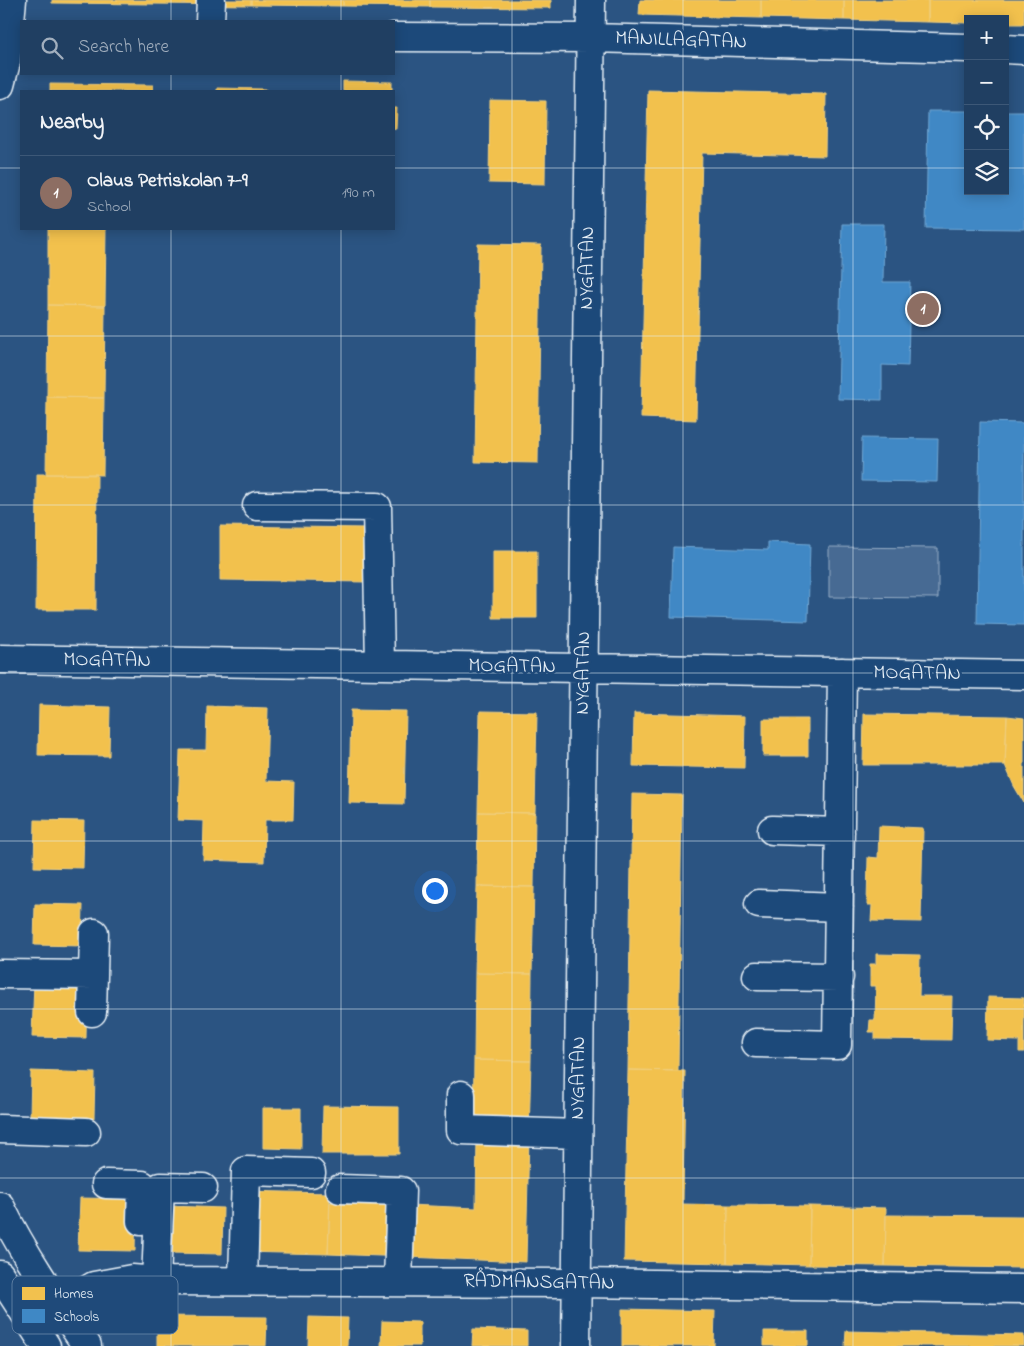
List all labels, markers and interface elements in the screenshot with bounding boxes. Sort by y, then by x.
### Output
map controls [964,15,1009,195]
button: + [964,15,1009,60]
search box [20,20,395,75]
street label: MANILLAGATAN [615,24,747,58]
icon: search [38,34,66,62]
text: Search here [78,34,169,61]
button: − [964,60,1009,105]
button: locate [964,105,1009,150]
text: Nearby [40,108,104,138]
button: layers [964,150,1009,195]
text: Olaus Petriskolan 7-9 [87,168,248,195]
text: 1 [53,181,59,205]
text: 190 m [342,181,375,205]
text: School [87,195,131,219]
street label: NYGATAN [573,226,603,310]
pin: 1 [907,290,939,328]
street label: NYGATAN [569,631,599,715]
street label: MOGATAN [63,646,151,676]
street label: MOGATAN [468,652,556,682]
street label: MOGATAN [873,659,961,689]
your location [422,878,448,904]
street label: NYGATAN [564,1036,594,1120]
street label: RÅDMANSGATAN [463,1267,615,1299]
legend [12,1276,178,1334]
text: Homes [54,1284,94,1305]
text: Schools [54,1307,99,1328]

